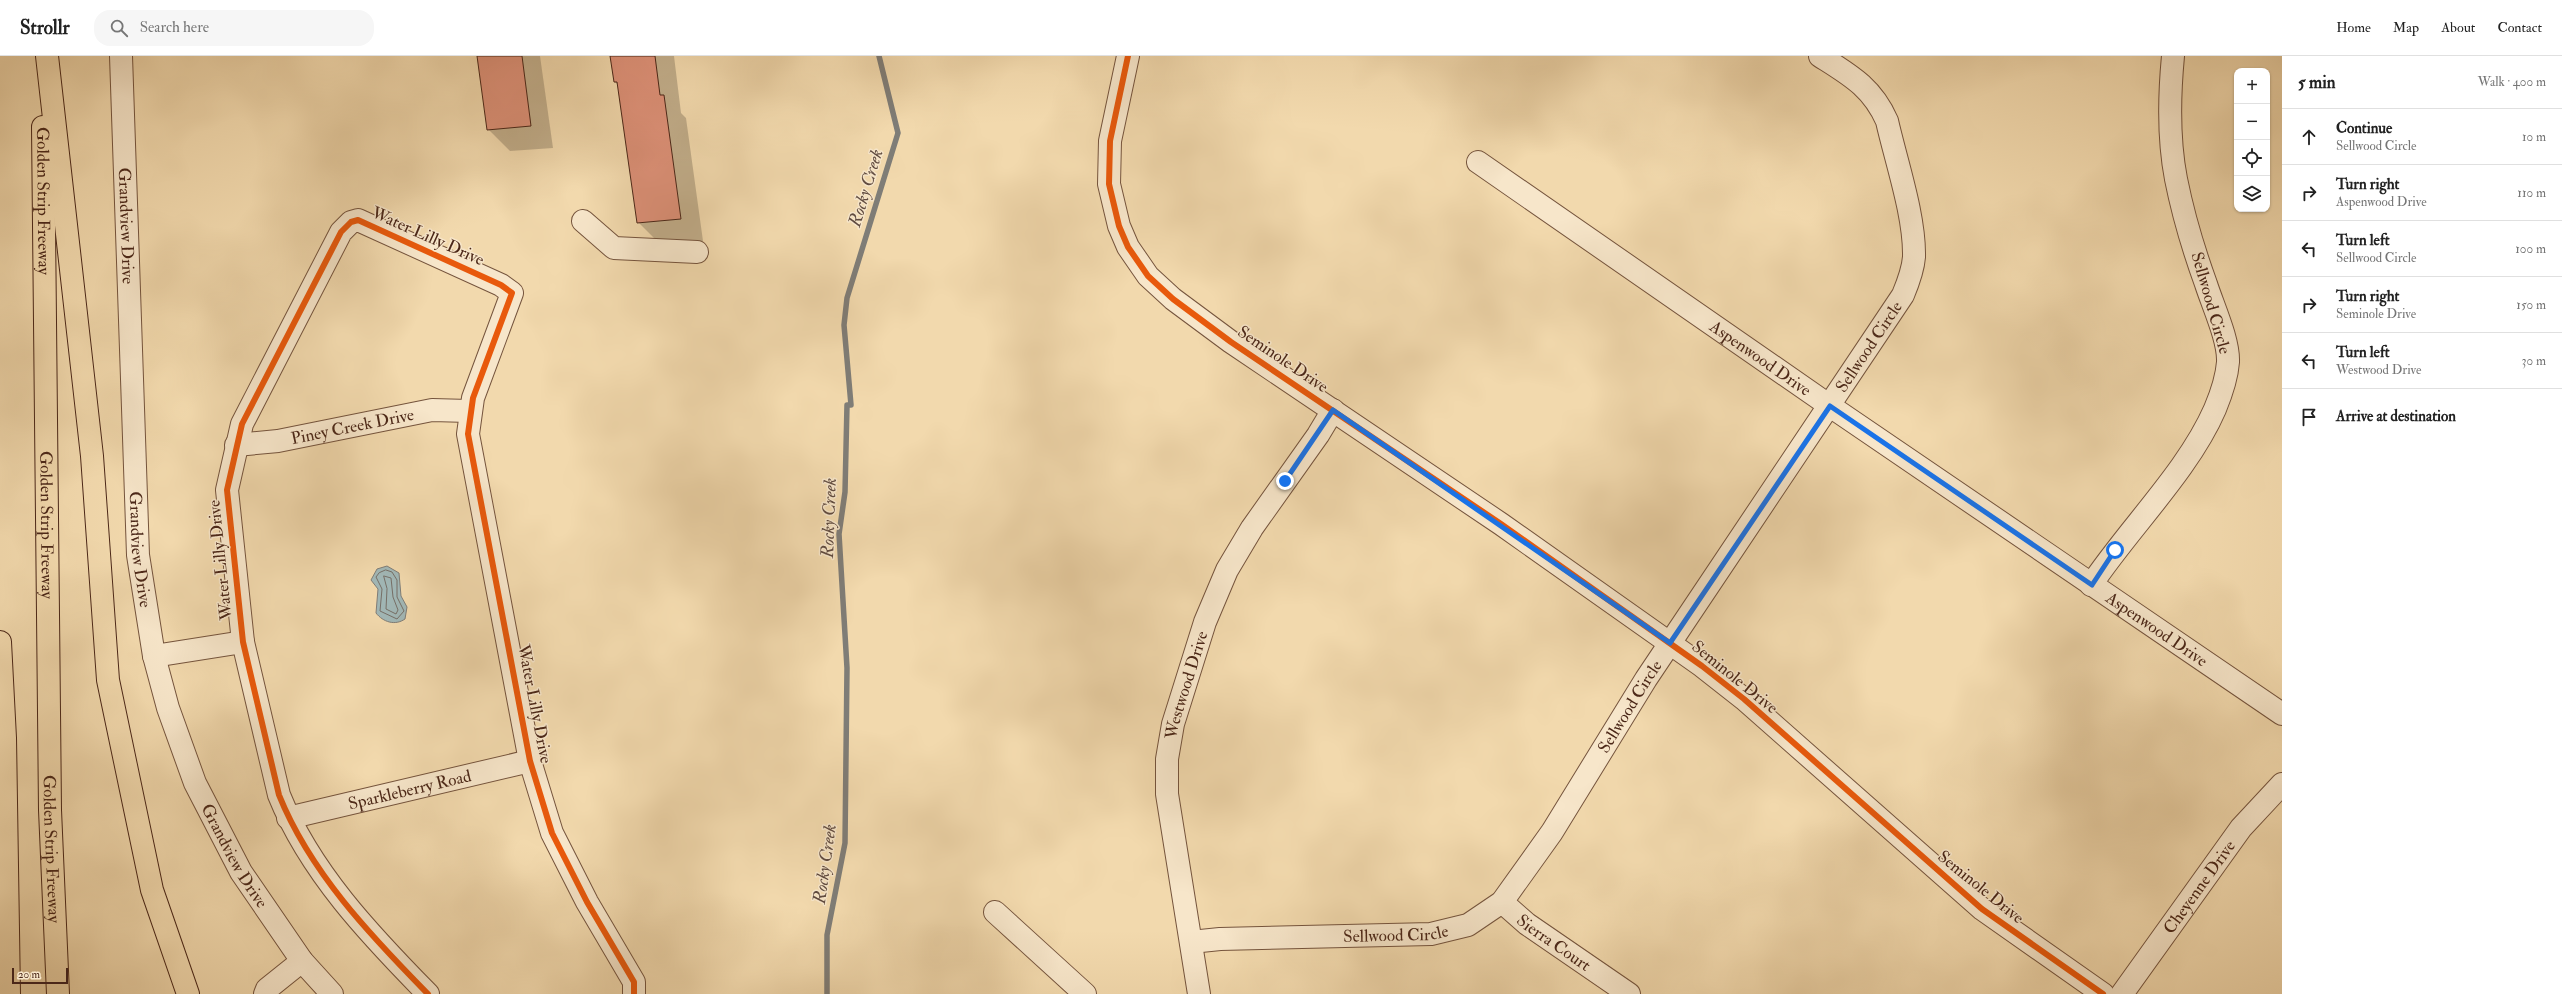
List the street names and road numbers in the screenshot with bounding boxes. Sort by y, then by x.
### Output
street label: Golden Strip Freeway [32,127,55,276]
street label: Grandview Drive [114,167,139,285]
street label: Water Lilly Drive [367,201,487,271]
street label: Sellwood Circle [2186,250,2236,356]
street label: Sellwood Circle [1831,297,1907,396]
street label: Aspenwood Drive [1705,315,1815,400]
street label: Seminole Drive [1234,321,1332,397]
street label: Piney Creek Drive [289,403,416,449]
street label: Golden Strip Freeway [36,451,58,600]
street label: Grandview Drive [125,491,157,609]
street label: Water Lilly Drive [203,499,238,622]
street label: Aspenwood Drive [2101,586,2212,671]
street label: Westwood Drive [1160,628,1212,742]
street label: Seminole Drive [1688,636,1782,718]
street label: Water Lilly Drive [512,642,557,765]
street label: Sellwood Circle [1593,656,1666,757]
street label: Sparkleberry Road [346,765,474,814]
street label: Golden Strip Freeway [39,775,65,924]
street label: Grandview Drive [197,800,273,912]
street label: Cheyenne Drive [2158,836,2240,938]
street label: Seminole Drive [1934,846,2028,928]
street label: Sierra Court [1512,909,1596,976]
street label: Sellwood Circle [1343,920,1450,947]

